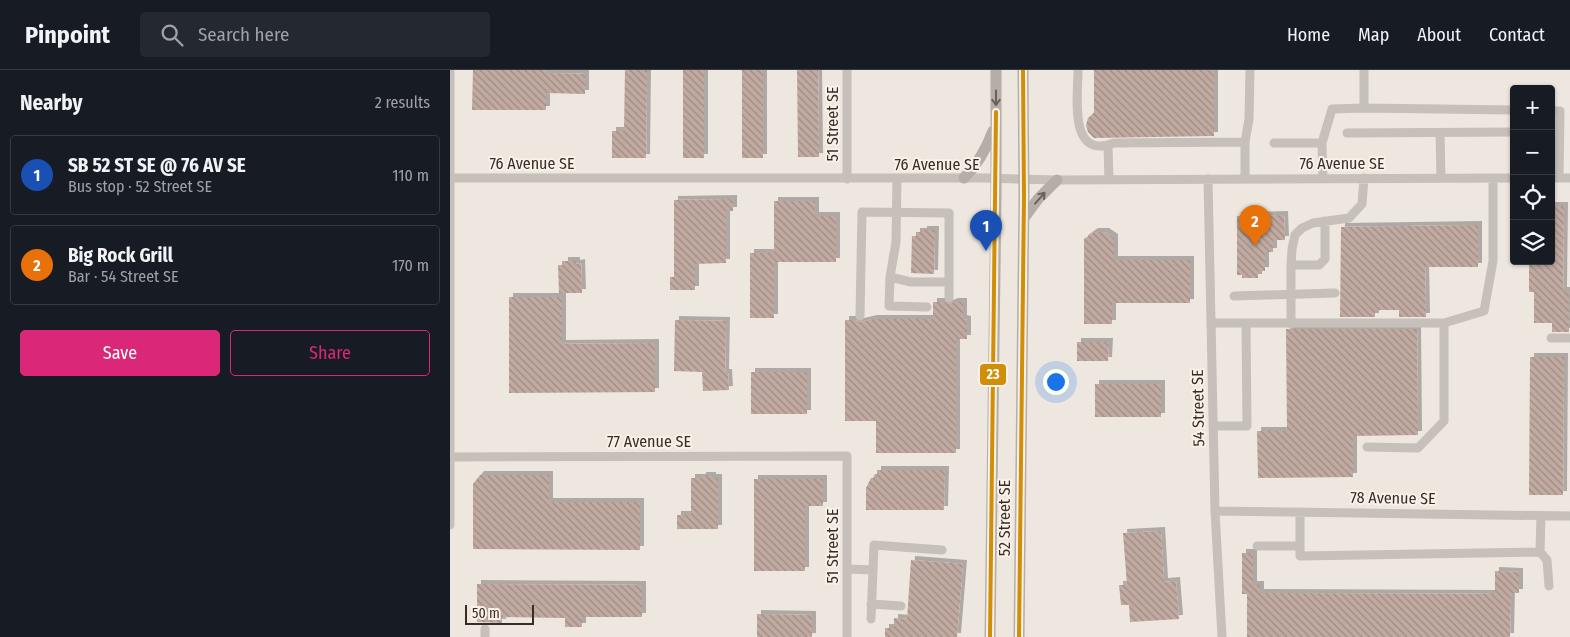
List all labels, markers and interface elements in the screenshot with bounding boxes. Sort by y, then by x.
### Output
search box [140,12,490,57]
text: Pinpoint [25,21,110,49]
icon: search [158,21,186,49]
text: Search here [198,23,289,46]
text: Home [1287,24,1330,46]
text: Map [1358,24,1389,46]
text: About [1417,24,1461,46]
text: Contact [1489,24,1545,46]
map controls [1510,85,1555,265]
button: + [1510,85,1555,130]
street label: 51 Street SE [823,86,842,162]
one-way arrow [991,89,1001,105]
text: Nearby [20,90,82,116]
text: 2 results [375,93,430,112]
button: − [1510,130,1555,175]
text: SB 52 ST SE @ 76 AV SE [68,154,246,177]
street label: 76 Avenue SE [489,154,575,173]
street label: 76 Avenue SE [1299,154,1385,173]
street label: 76 Avenue SE [894,155,980,174]
text: 1 [34,166,40,185]
text: 110 m [392,166,429,185]
button: locate [1510,175,1555,220]
text: Bus stop · 52 Street SE [68,177,212,196]
one-way arrow [1034,192,1045,205]
pin: 2 [1239,205,1271,246]
pin: 1 [970,210,1002,251]
button: layers [1510,220,1555,265]
text: Big Rock Grill [68,244,173,267]
text: 2 [33,256,41,275]
text: 170 m [392,256,429,275]
text: Bar · 54 Street SE [68,267,178,286]
button: Save [20,330,220,376]
button: Share [230,330,430,376]
line badge: 23 [979,363,1007,386]
text: 23 [985,366,1000,383]
your location [1043,369,1069,395]
street label: 54 Street SE [1188,369,1208,447]
street label: 77 Avenue SE [607,432,691,451]
street label: 52 Street SE [995,480,1014,556]
street label: 78 Avenue SE [1350,488,1436,508]
street label: 51 Street SE [823,508,842,584]
scale bar [465,602,534,625]
text: 50 m [472,605,500,622]

